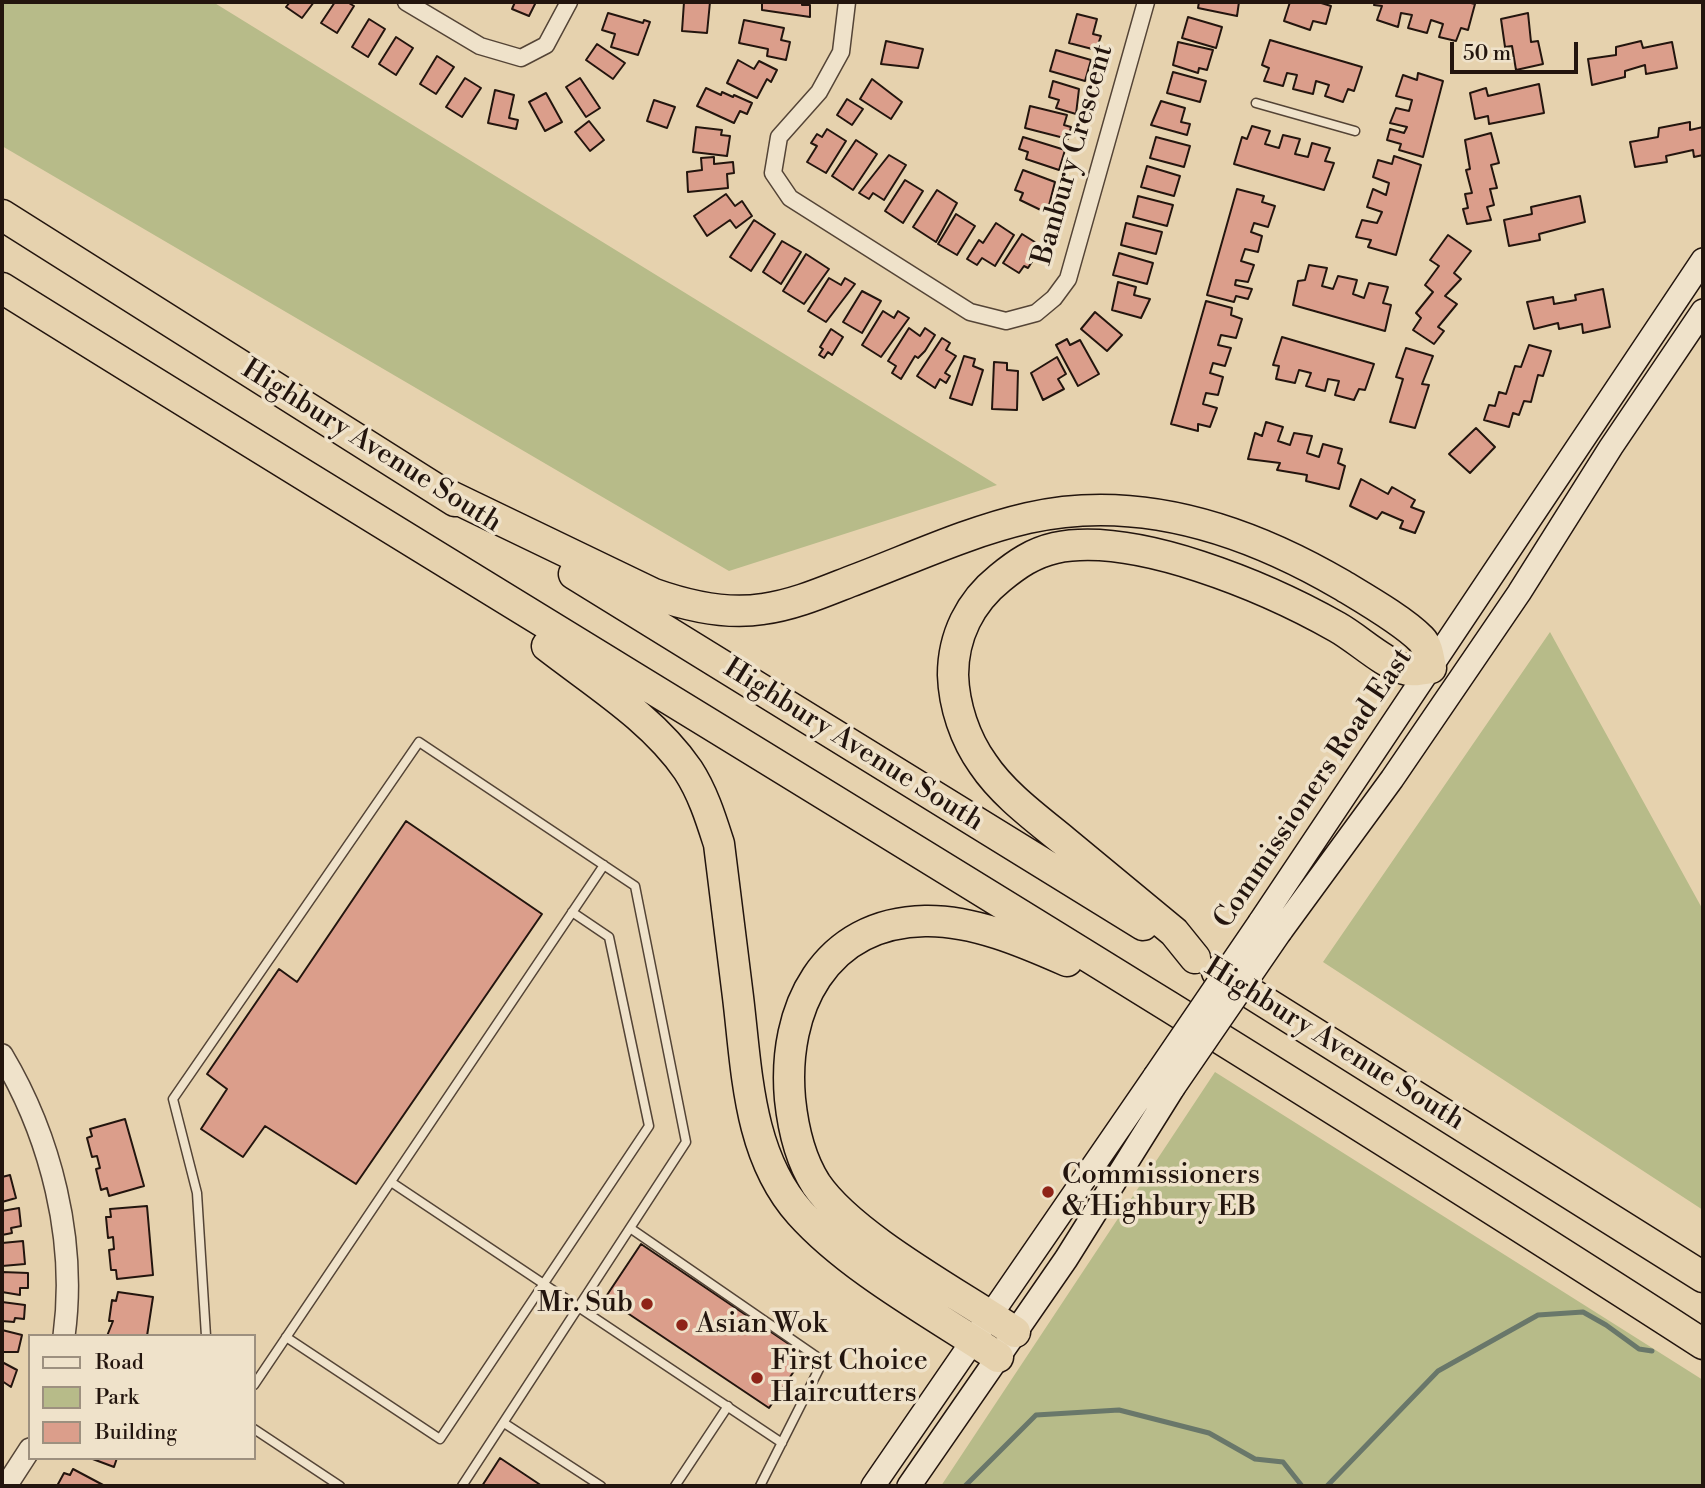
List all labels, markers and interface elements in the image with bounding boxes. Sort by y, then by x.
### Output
scale bar [1453,28,1581,72]
street label: Banbury Crescent [1027,41,1121,269]
text: 50 m [1463,41,1511,67]
street label: Highbury Avenue South [235,353,507,541]
street label: Commissioners Road East [1208,643,1420,935]
street label: Highbury Avenue South [717,652,989,840]
street label: Highbury Avenue South [1198,951,1470,1139]
place label: Commissioners & Highbury EB [1062,1159,1260,1225]
marker: Commissioners & Highbury EB [1040,1184,1056,1200]
place label: Mr. Sub [537,1287,633,1321]
marker: Mr. Sub [639,1296,655,1312]
place label: Asian Wok [696,1308,827,1342]
marker: Asian Wok [674,1317,690,1333]
legend [28,1334,256,1460]
place label: First Choice Haircutters [771,1345,928,1411]
text: Road [95,1350,144,1376]
marker: First Choice Haircutters [749,1370,765,1386]
text: Park [95,1385,139,1411]
text: Building [95,1420,177,1446]

